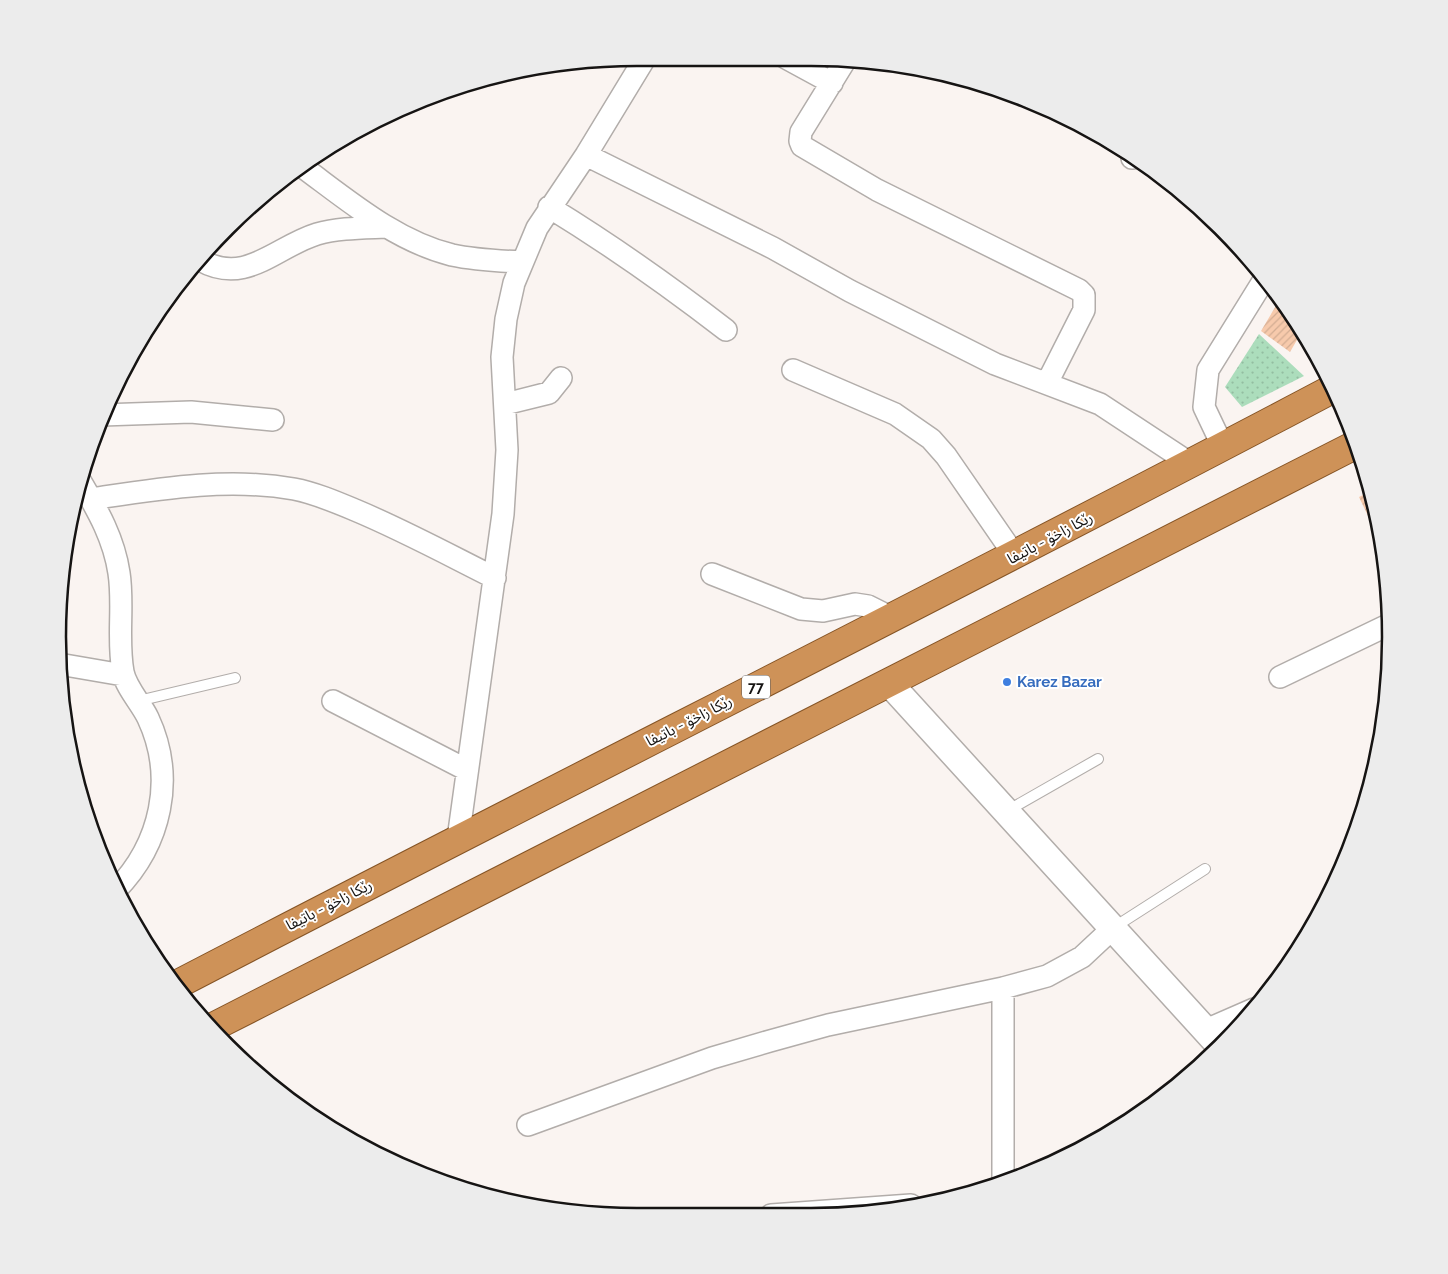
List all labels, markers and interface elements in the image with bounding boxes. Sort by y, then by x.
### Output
street label: رێکا زاخۆ - باتیفا [1004,508,1096,568]
place label: Karez Bazar [1017,673,1102,691]
road number: 77 [742,676,770,699]
marker: Karez Bazar [1001,676,1013,688]
street label: رێکا زاخۆ - باتیفا [643,692,735,750]
street label: رێکا زاخۆ - باتیفا [283,876,375,934]

